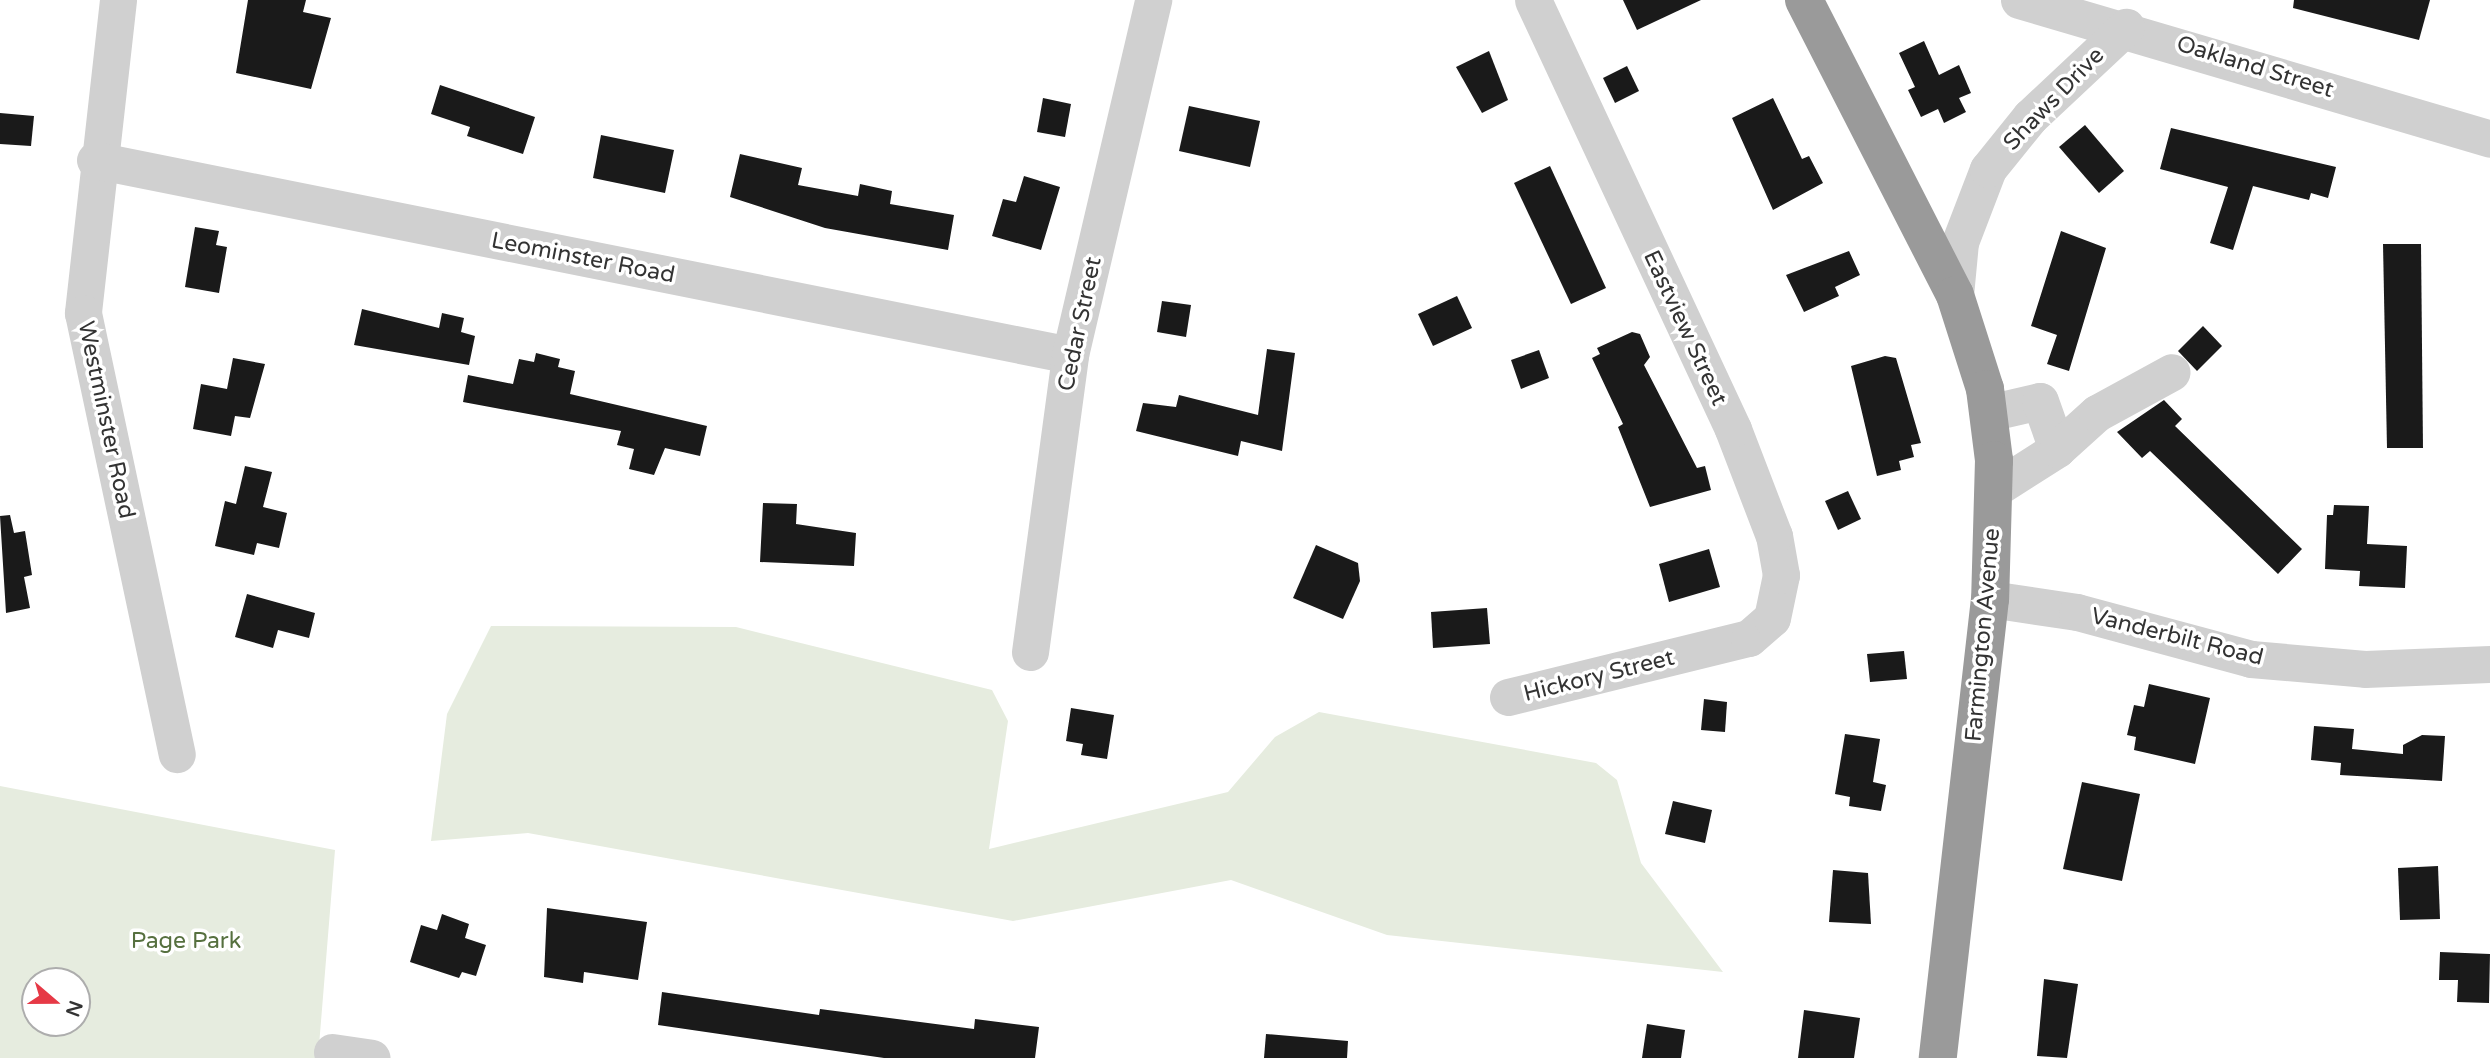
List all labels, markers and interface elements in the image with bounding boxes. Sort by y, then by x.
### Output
street label: Oakland Street [2173,30,2337,104]
street label: Shaws Drive [1998,42,2110,156]
street label: Leominster Road [489,227,677,289]
street label: Eastview Street [1637,246,1733,410]
street label: Cedar Street [1052,254,1108,394]
street label: Westminster Road [72,319,140,521]
street label: Farmington Avenue [1960,527,2006,743]
street label: Vanderbilt Road [2088,602,2266,672]
street label: Hickory Street [1521,644,1677,708]
park label: Page Park [131,927,241,955]
north arrow [21,967,91,1037]
text: N [61,998,87,1019]

